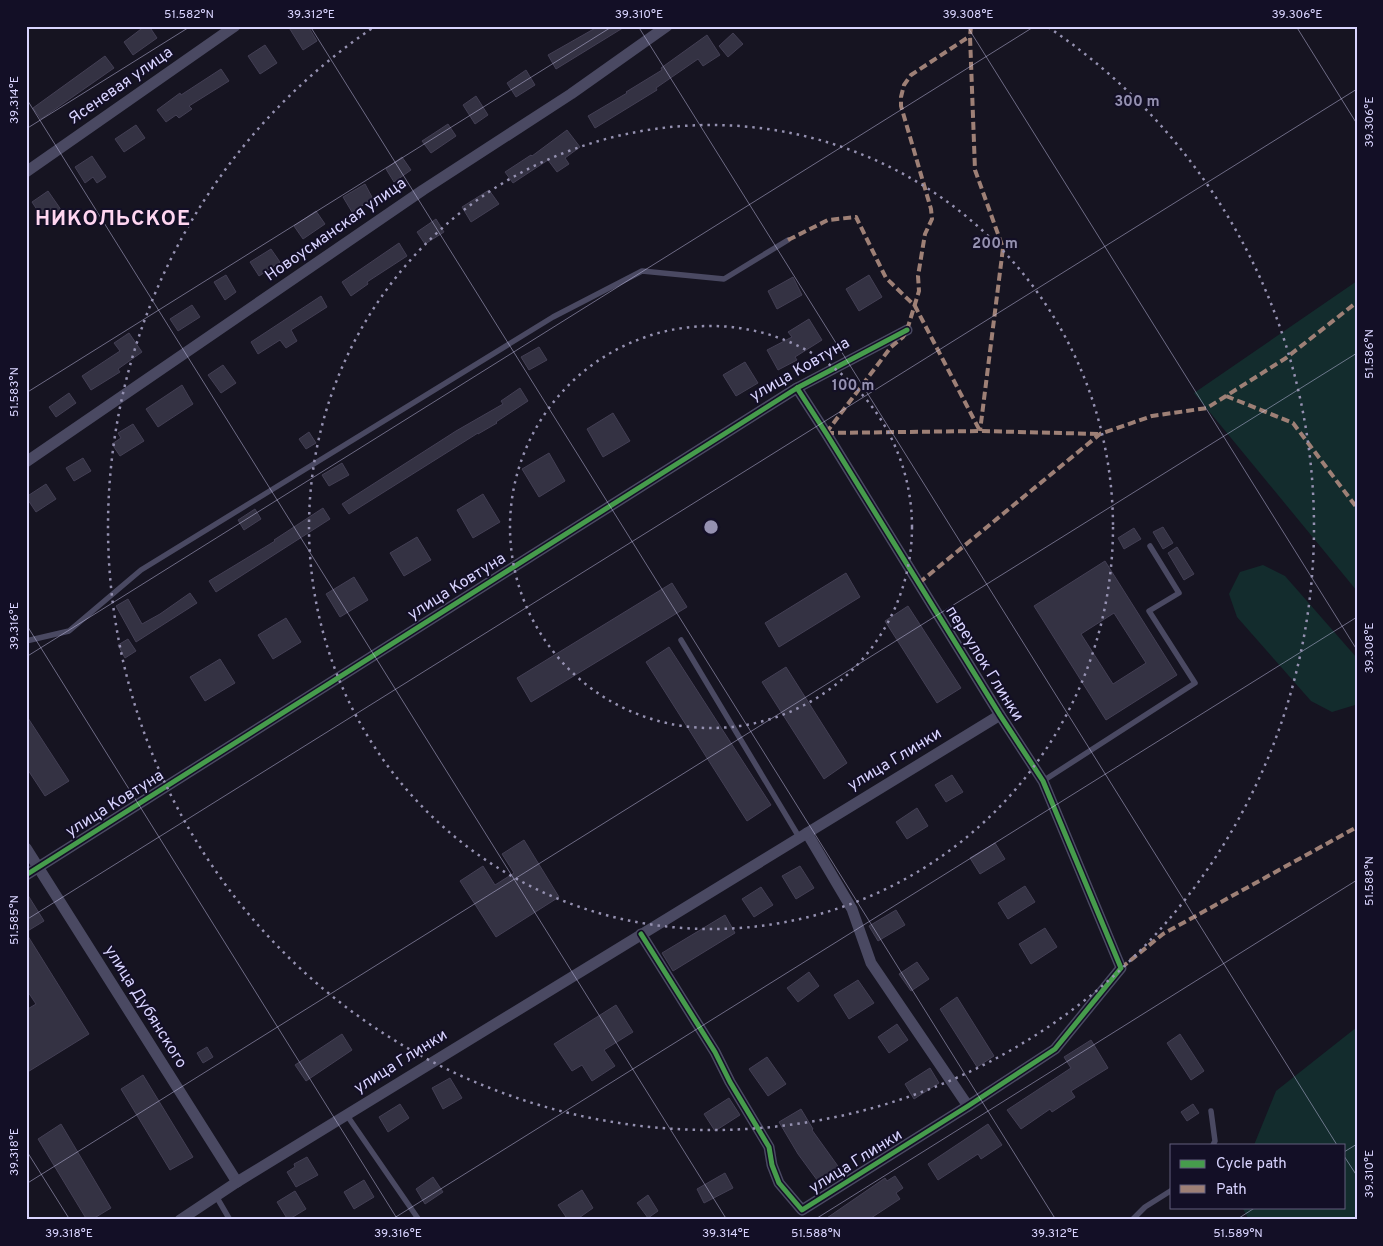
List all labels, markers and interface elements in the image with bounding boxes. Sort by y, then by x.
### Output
text: 51.582°N [164,7,214,23]
text: 39.312°E [287,7,335,23]
text: 39.310°E [615,7,663,23]
text: 39.308°E [942,7,994,23]
text: 39.306°E [1272,7,1322,23]
street label: Ясеневая улица [65,43,177,129]
text: 39.314°E [7,76,23,124]
text: 300 m [1114,93,1160,112]
text: 39.306°E [1362,97,1378,147]
street label: Новоусманская улица [261,174,411,286]
district label: НИКОЛЬСКОЕ [35,206,191,233]
text: 200 m [972,235,1018,254]
text: 51.586°N [1362,329,1378,379]
street label: улица Ковтуна [746,333,854,407]
text: 51.583°N [7,367,23,417]
text: 100 m [832,377,874,396]
centre of rings [702,518,720,536]
street label: улица Ковтуна [404,549,510,625]
text: 39.316°E [7,602,23,650]
street label: переулок Глинки [940,603,1028,725]
text: 39.308°E [1362,622,1378,674]
street label: улица Глинки [844,724,946,796]
street label: улица Ковтуна [62,766,168,842]
text: 51.588°N [1362,856,1378,906]
text: 51.585°N [7,895,23,945]
street label: улица Дубянского [99,942,191,1072]
street label: улица Глинки [351,1025,451,1099]
street label: улица Глинки [806,1125,906,1199]
text: 39.318°E [7,1128,23,1176]
legend [1170,1144,1346,1208]
text: 39.310°E [1362,1150,1378,1198]
text: Cycle path [1216,1155,1287,1174]
text: Path [1216,1181,1247,1200]
text: 39.318°E [45,1226,93,1242]
text: 39.316°E [374,1226,422,1242]
text: 39.314°E [702,1226,750,1242]
text: 51.588°N [791,1226,841,1242]
text: 39.312°E [1031,1226,1079,1242]
text: 51.589°N [1213,1226,1263,1242]

